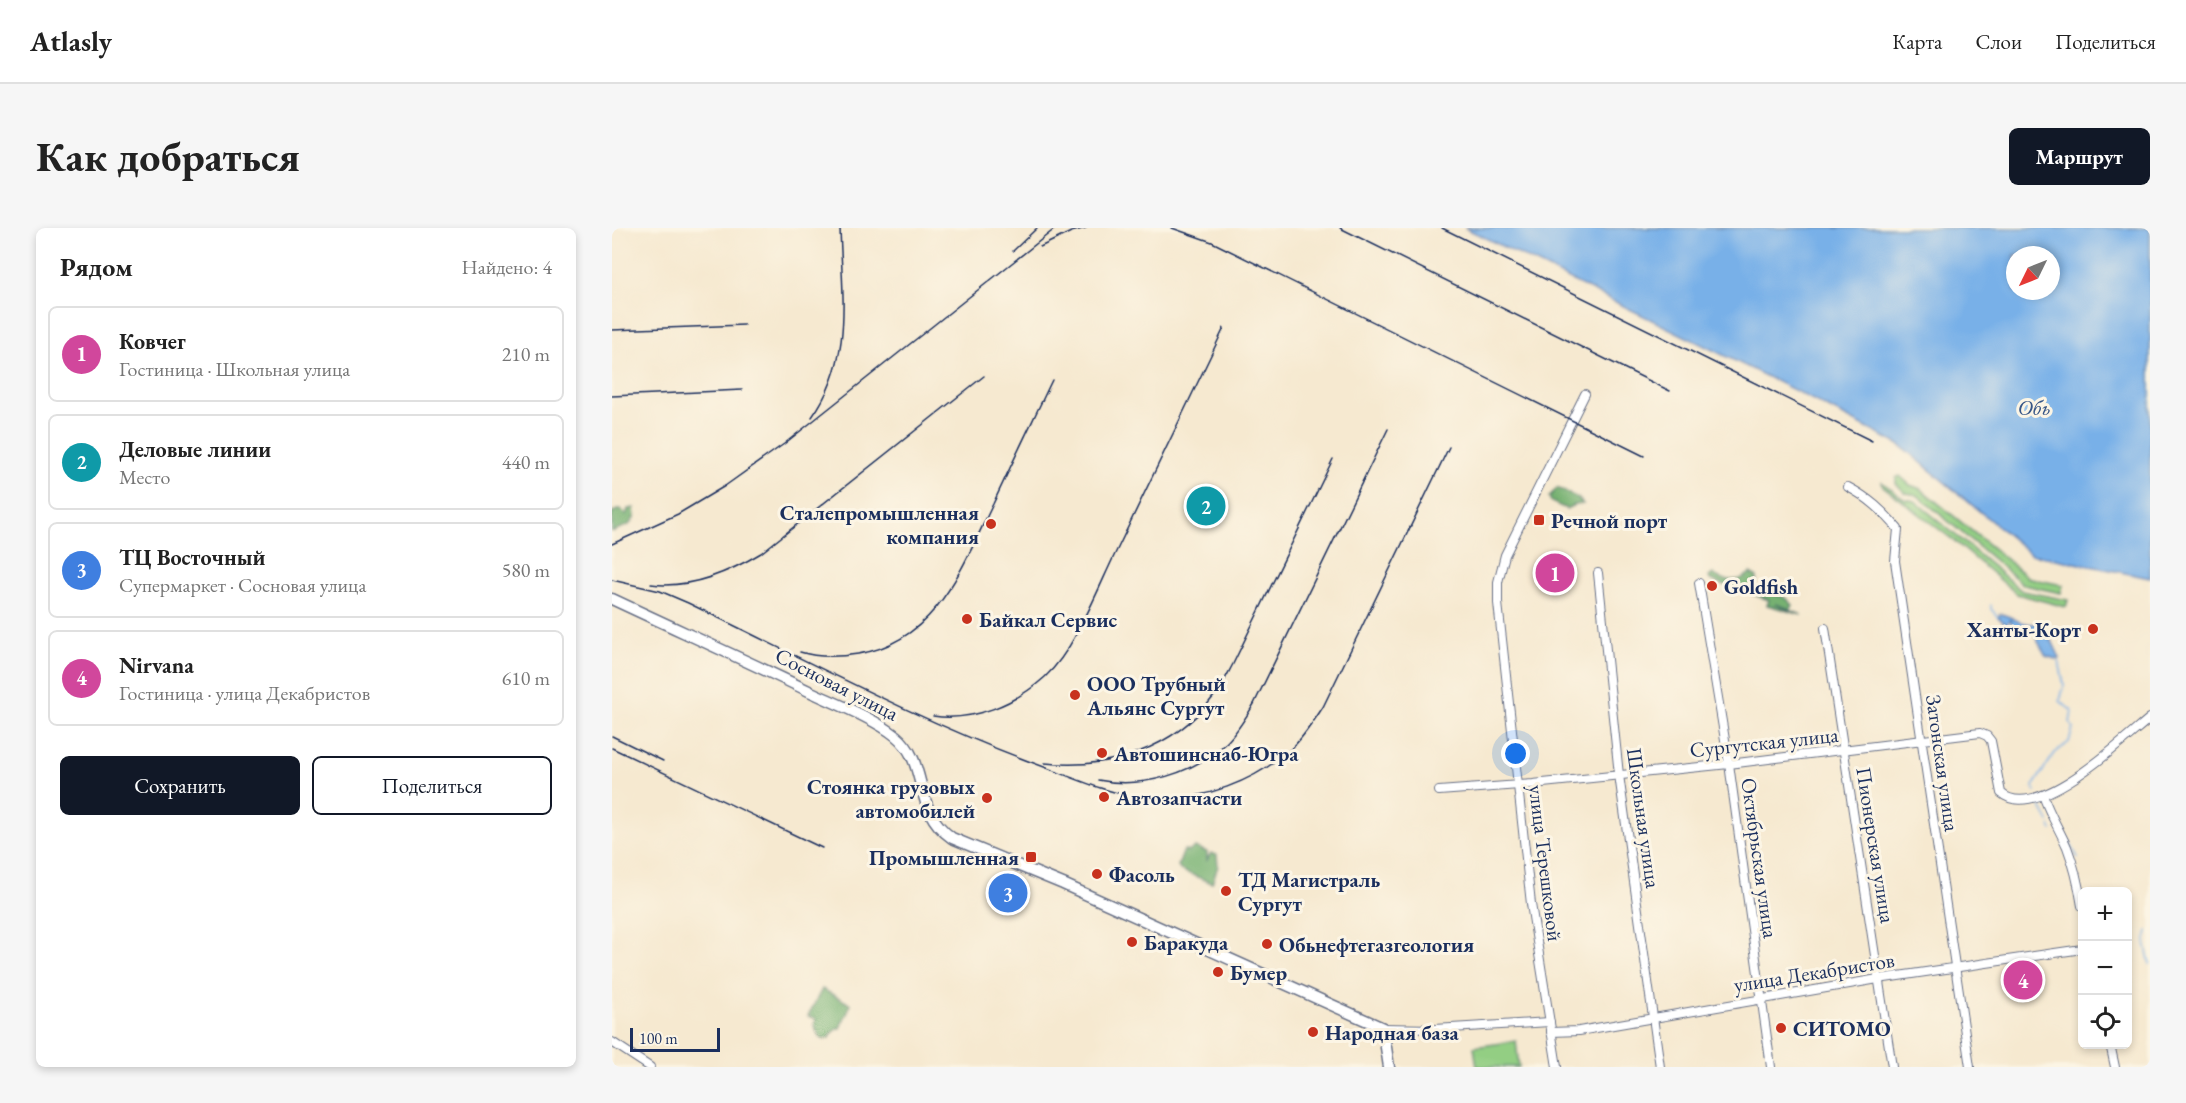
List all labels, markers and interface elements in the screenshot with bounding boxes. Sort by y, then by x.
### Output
text: Atlasly [30,23,112,59]
text: Карта [1892,28,1942,55]
text: Слои [1975,28,2022,55]
text: Поделиться [2055,28,2156,55]
button: Маршрут [2009,128,2150,185]
text: Как добраться [36,129,300,184]
north arrow [2006,246,2060,300]
text: Рядом [60,250,133,284]
text: Найдено: 4 [461,254,552,280]
text: Ковчег [119,327,186,356]
text: 1 [76,341,87,367]
text: 210 m [502,341,550,367]
text: Гостиница · Школьная улица [119,356,350,382]
water label: Обь [2017,393,2051,422]
text: Деловые линии [119,435,271,464]
text: 2 [76,449,87,475]
text: 440 m [502,449,550,475]
text: Место [119,464,170,490]
pin: 2 [1186,484,1226,528]
place label: Сталепромышленная компания [780,499,979,550]
place label: Речной порт [1551,507,1668,534]
marker: Речной порт [1532,513,1546,527]
marker: Сталепромышленная компания [984,517,998,531]
text: ТЦ Восточный [119,543,265,572]
pin: 1 [1536,550,1574,596]
text: 3 [76,557,87,583]
text: 580 m [502,557,550,583]
text: Супермаркет · Сосновая улица [119,572,366,598]
place label: Goldfish [1724,573,1799,600]
marker: Goldfish [1705,579,1719,593]
place label: Байкал Сервис [979,606,1118,633]
marker: Байкал Сервис [960,612,974,626]
place label: Ханты-Корт [1966,616,2082,643]
marker: Ханты-Корт [2086,622,2100,636]
street label: Сосновая улица [771,641,904,727]
text: Nirvana [119,651,194,680]
text: 4 [76,665,87,691]
text: 610 m [502,665,550,691]
place label: ООО Трубный Альянс Сургут [1086,670,1225,721]
text: Гостиница · улица Декабристов [119,680,370,706]
marker: ООО Трубный Альянс Сургут [1068,688,1082,702]
street label: Затонская улица [1920,693,1966,834]
street label: Сургутская улица [1688,721,1840,763]
your location [1501,739,1530,768]
place label: Автошинснаб-Югра [1113,740,1299,767]
marker: Автошинснаб-Югра [1095,746,1109,760]
street label: Школьная улица [1621,746,1667,891]
button: Сохранить [60,756,300,815]
button: Поделиться [312,756,552,815]
street label: Пионерская улица [1850,765,1902,926]
place label: Стоянка грузовых автомобилей [807,773,975,824]
street label: Октябрьская улица [1735,776,1785,941]
street label: улица Терешковой [1523,783,1569,943]
place label: Автозапчасти [1115,784,1242,811]
marker: Автозапчасти [1097,790,1111,804]
marker: Стоянка грузовых автомобилей [980,791,994,805]
place label: Промышленная [869,844,1019,871]
marker: Промышленная [1024,850,1038,864]
place label: Фасоль [1109,861,1175,888]
place label: ТД Магистраль Сургут [1238,866,1380,917]
marker: Фасоль [1090,867,1104,881]
pin: 3 [988,870,1028,916]
marker: ТД Магистраль Сургут [1219,884,1233,898]
map controls [2078,887,2132,1049]
button: + [2078,887,2132,941]
place label: Баракуда [1144,929,1229,956]
place label: Обьнефтегазгеология [1279,931,1474,958]
marker: Баракуда [1125,935,1139,949]
marker: Обьнефтегазгеология [1260,937,1274,951]
button: − [2078,941,2132,995]
street label: улица Декабристов [1732,946,1896,998]
pin: 4 [2004,958,2042,1002]
place label: Бумер [1230,959,1288,986]
marker: Бумер [1211,965,1225,979]
button: locate [2078,995,2132,1049]
place label: СИТОМО [1793,1015,1891,1042]
place label: Народная база [1325,1019,1460,1046]
marker: СИТОМО [1774,1021,1788,1035]
scale bar [630,1025,720,1052]
marker: Народная база [1306,1025,1320,1039]
text: 100 m [639,1028,678,1049]

